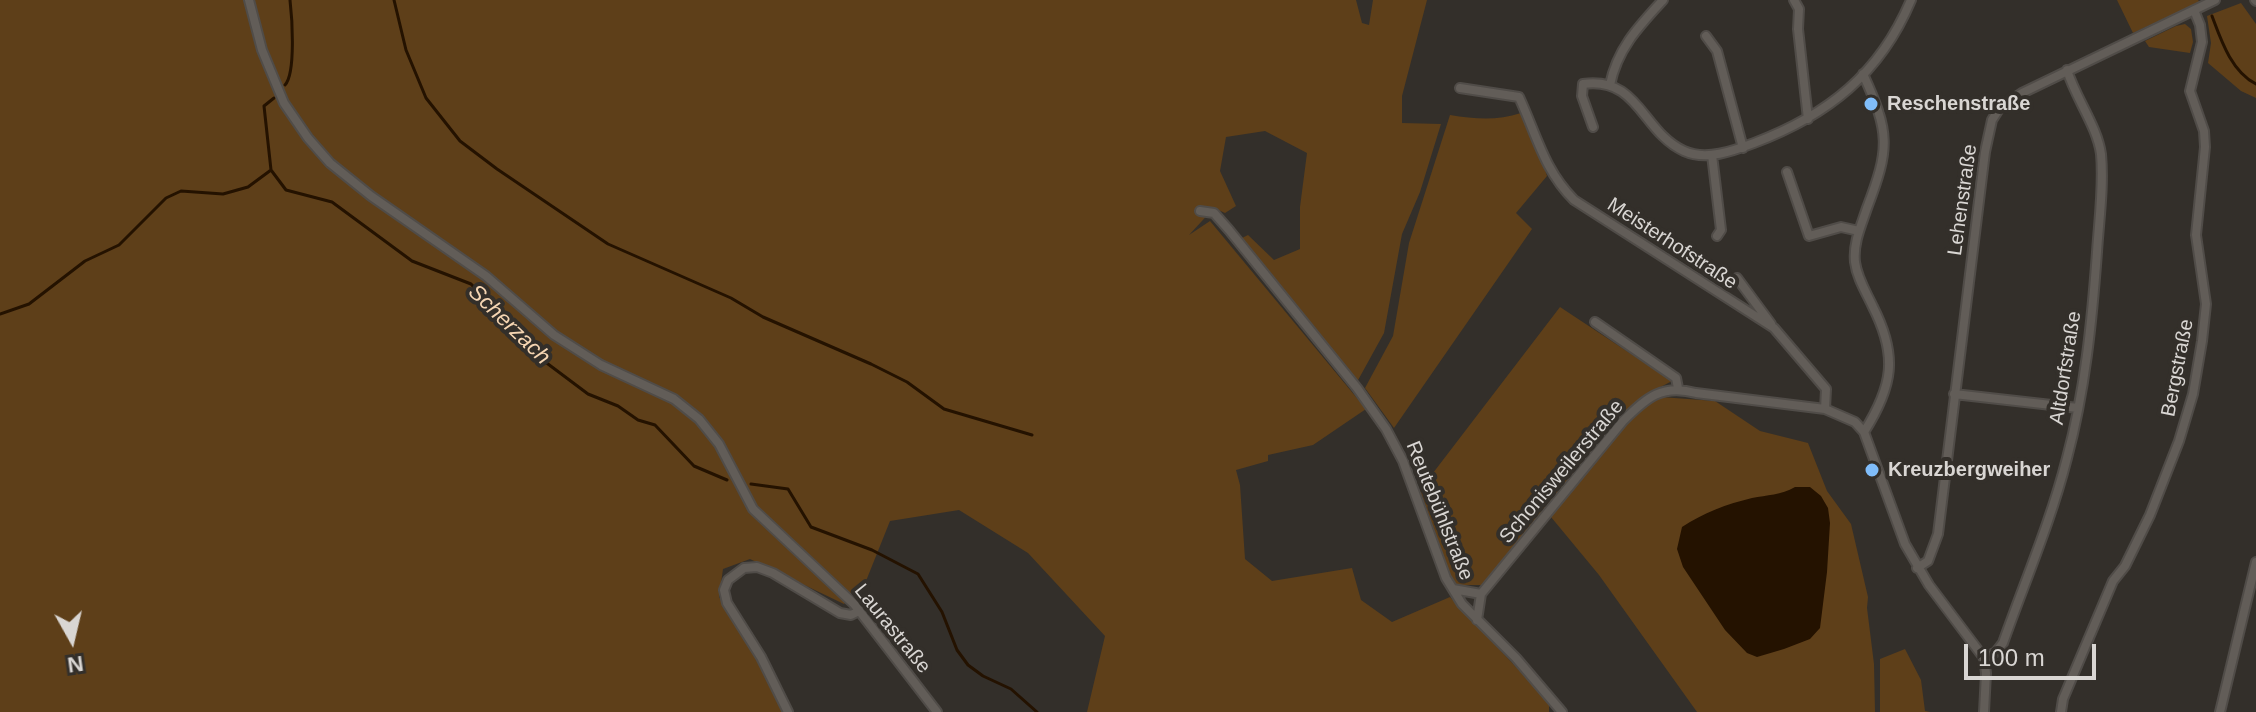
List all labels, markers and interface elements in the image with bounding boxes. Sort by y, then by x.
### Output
place label: Reschenstraße [1887,92,2030,116]
marker: Reschenstraße [1862,95,1880,113]
street label: Lehenstraße [1943,143,1983,257]
street label: Meisterhofstraße [1603,193,1741,295]
water label: Scherzach [462,279,556,371]
street label: Altdorfstraße [2045,310,2087,426]
street label: Bergstraße [2157,317,2199,419]
street label: Schonisweilerstraße [1495,395,1629,549]
street label: Reutebühlstraße [1400,438,1478,584]
place label: Kreuzbergweiher [1888,458,2050,482]
marker: Kreuzbergweiher [1863,461,1881,479]
street label: Laurastraße [849,580,935,678]
north arrow [32,600,112,680]
scale bar [1968,628,2100,678]
text: 100 m [1978,644,2045,671]
text: N [66,651,85,678]

